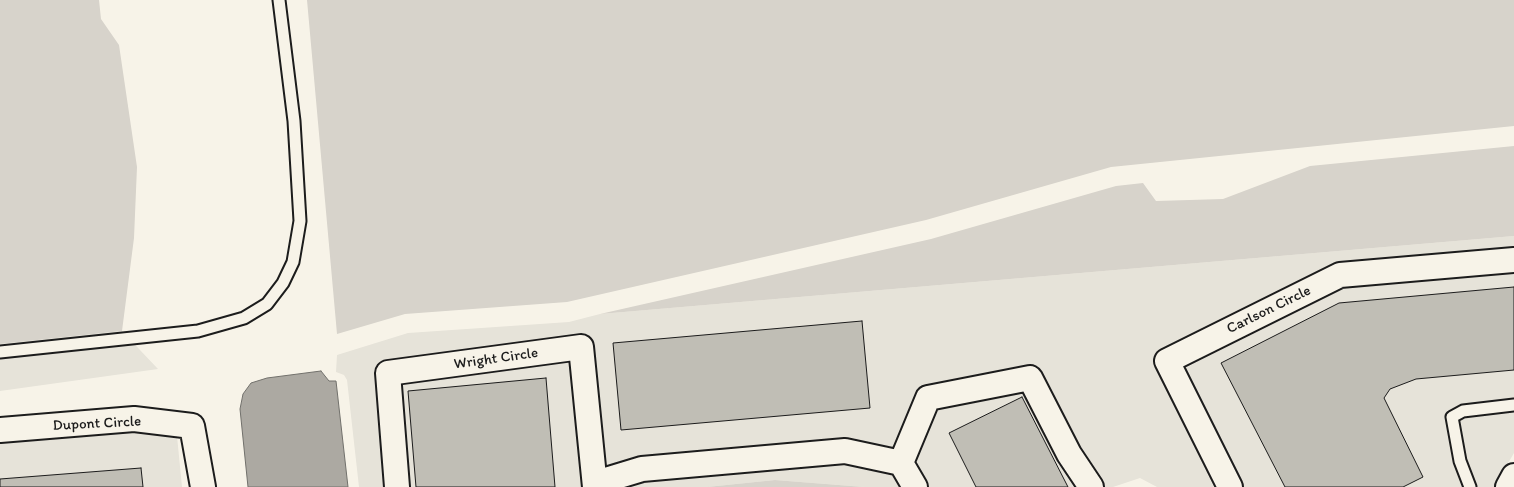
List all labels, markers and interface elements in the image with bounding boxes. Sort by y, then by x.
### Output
street label: Carlson Circle [1224,282,1314,338]
street label: Wright Circle [453,344,539,374]
street label: Dupont Circle [52,413,142,435]

